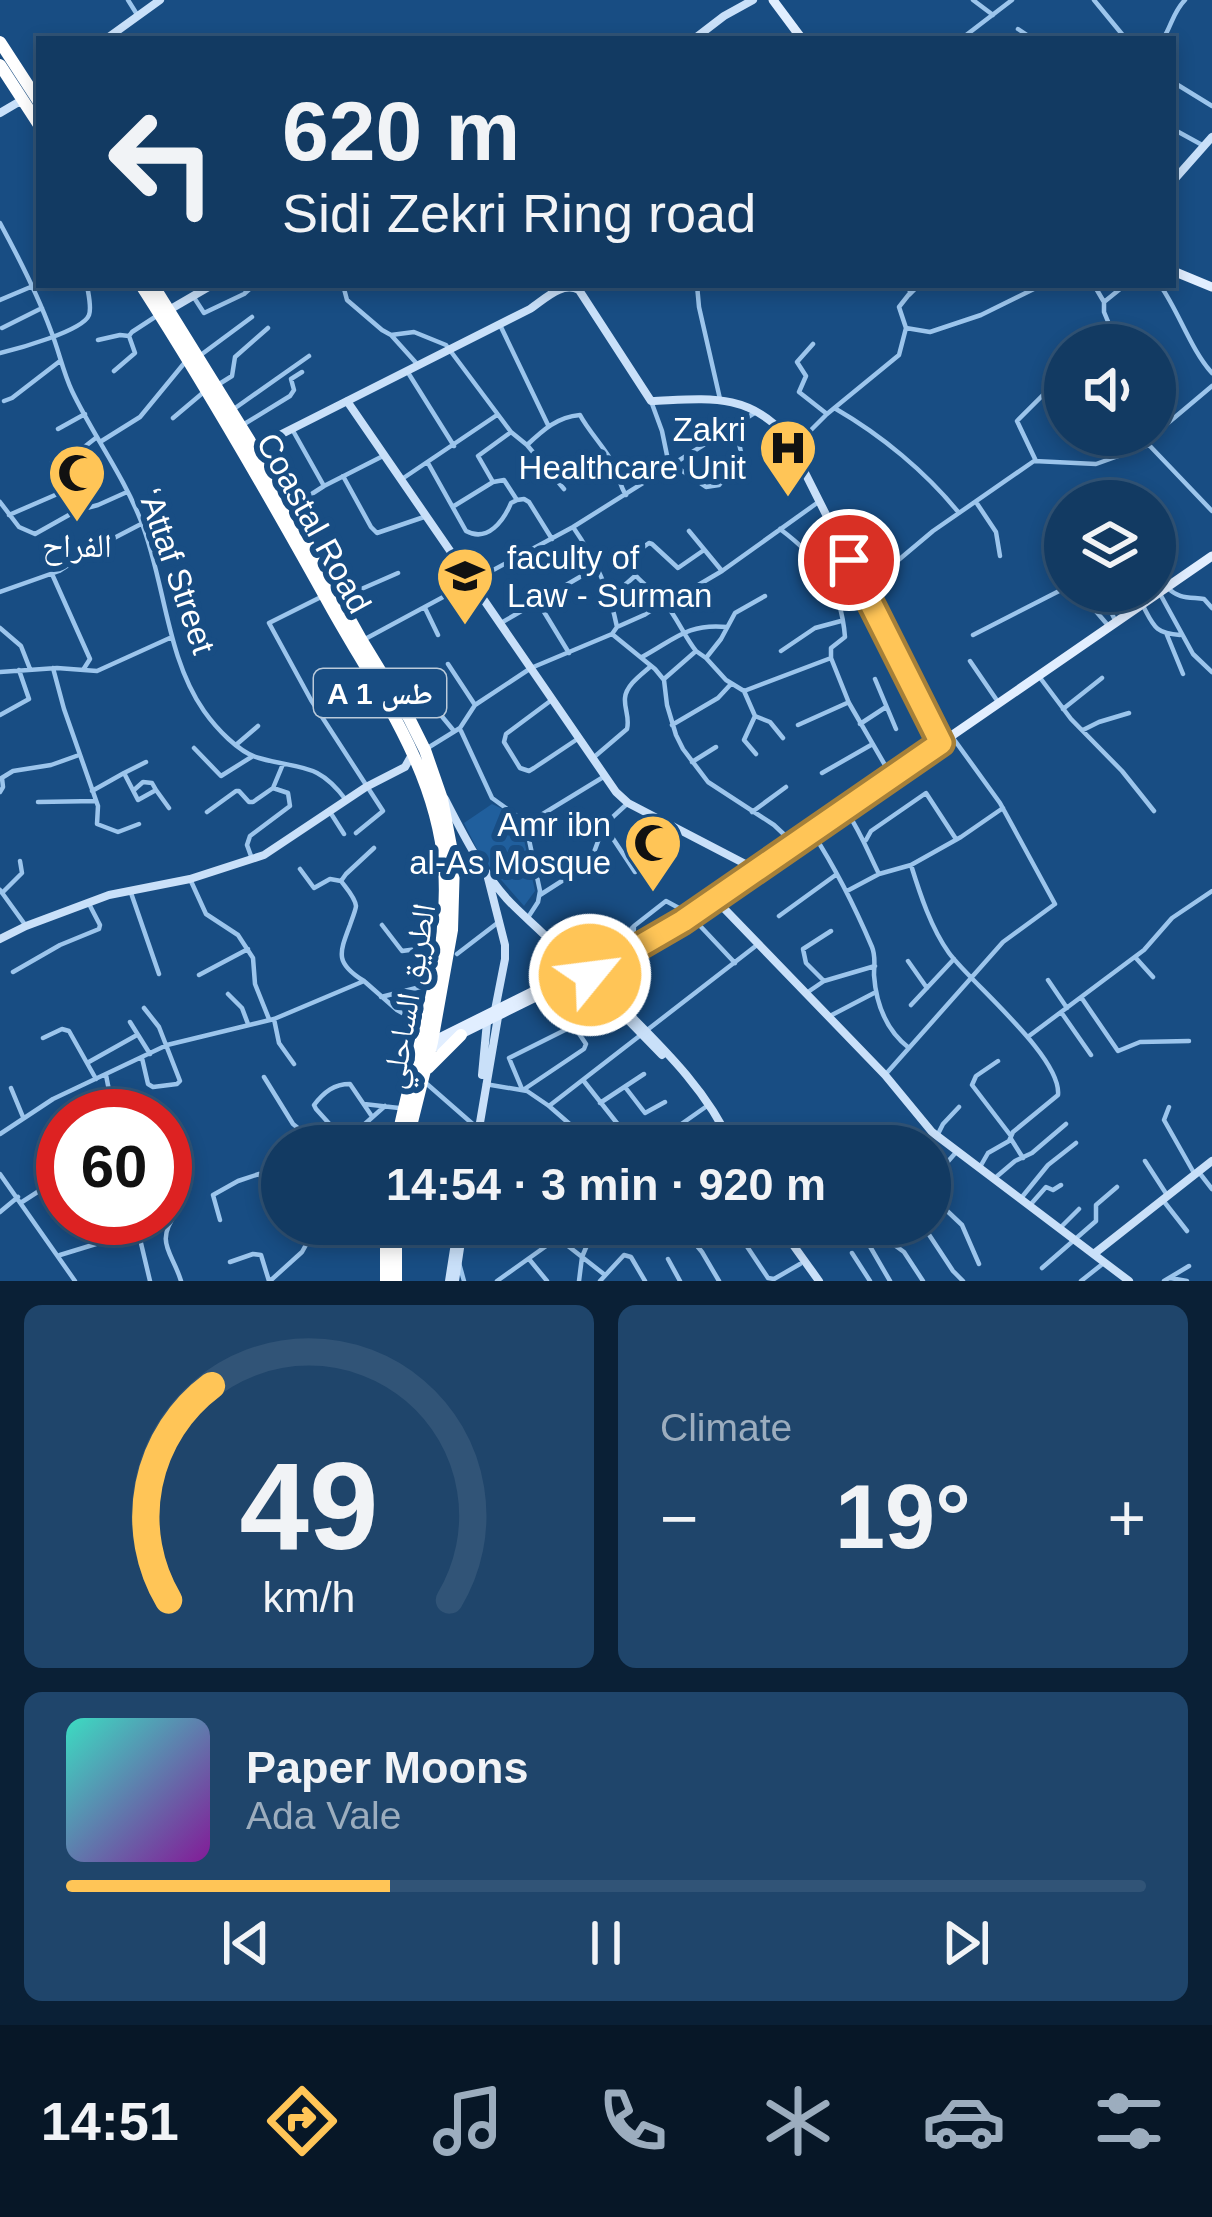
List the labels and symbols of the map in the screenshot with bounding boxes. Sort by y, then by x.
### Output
place label: Zakri Healthcare Unit [519,411,746,486]
hospital icon: Zakri Healthcare Unit [757,417,819,499]
street label: Coastal Road [249,427,379,619]
mosque icon: الفراح [46,442,108,524]
street label: ‘Attaf Street [131,483,223,659]
pin [798,509,900,611]
place label: الفراح [42,527,112,566]
place label: faculty of Law - Surman [507,539,712,614]
school or university icon: faculty of Law - Surman [434,545,496,627]
road number: A 1 طس [314,669,446,717]
place label: Amr ibn al-As Mosque [409,806,611,881]
mosque icon: Amr ibn al-As Mosque [622,812,684,894]
street label: الطريق الساحلي [374,900,450,1093]
position arrow [527,912,653,1038]
speed limit sign: 60 [36,1089,192,1245]

